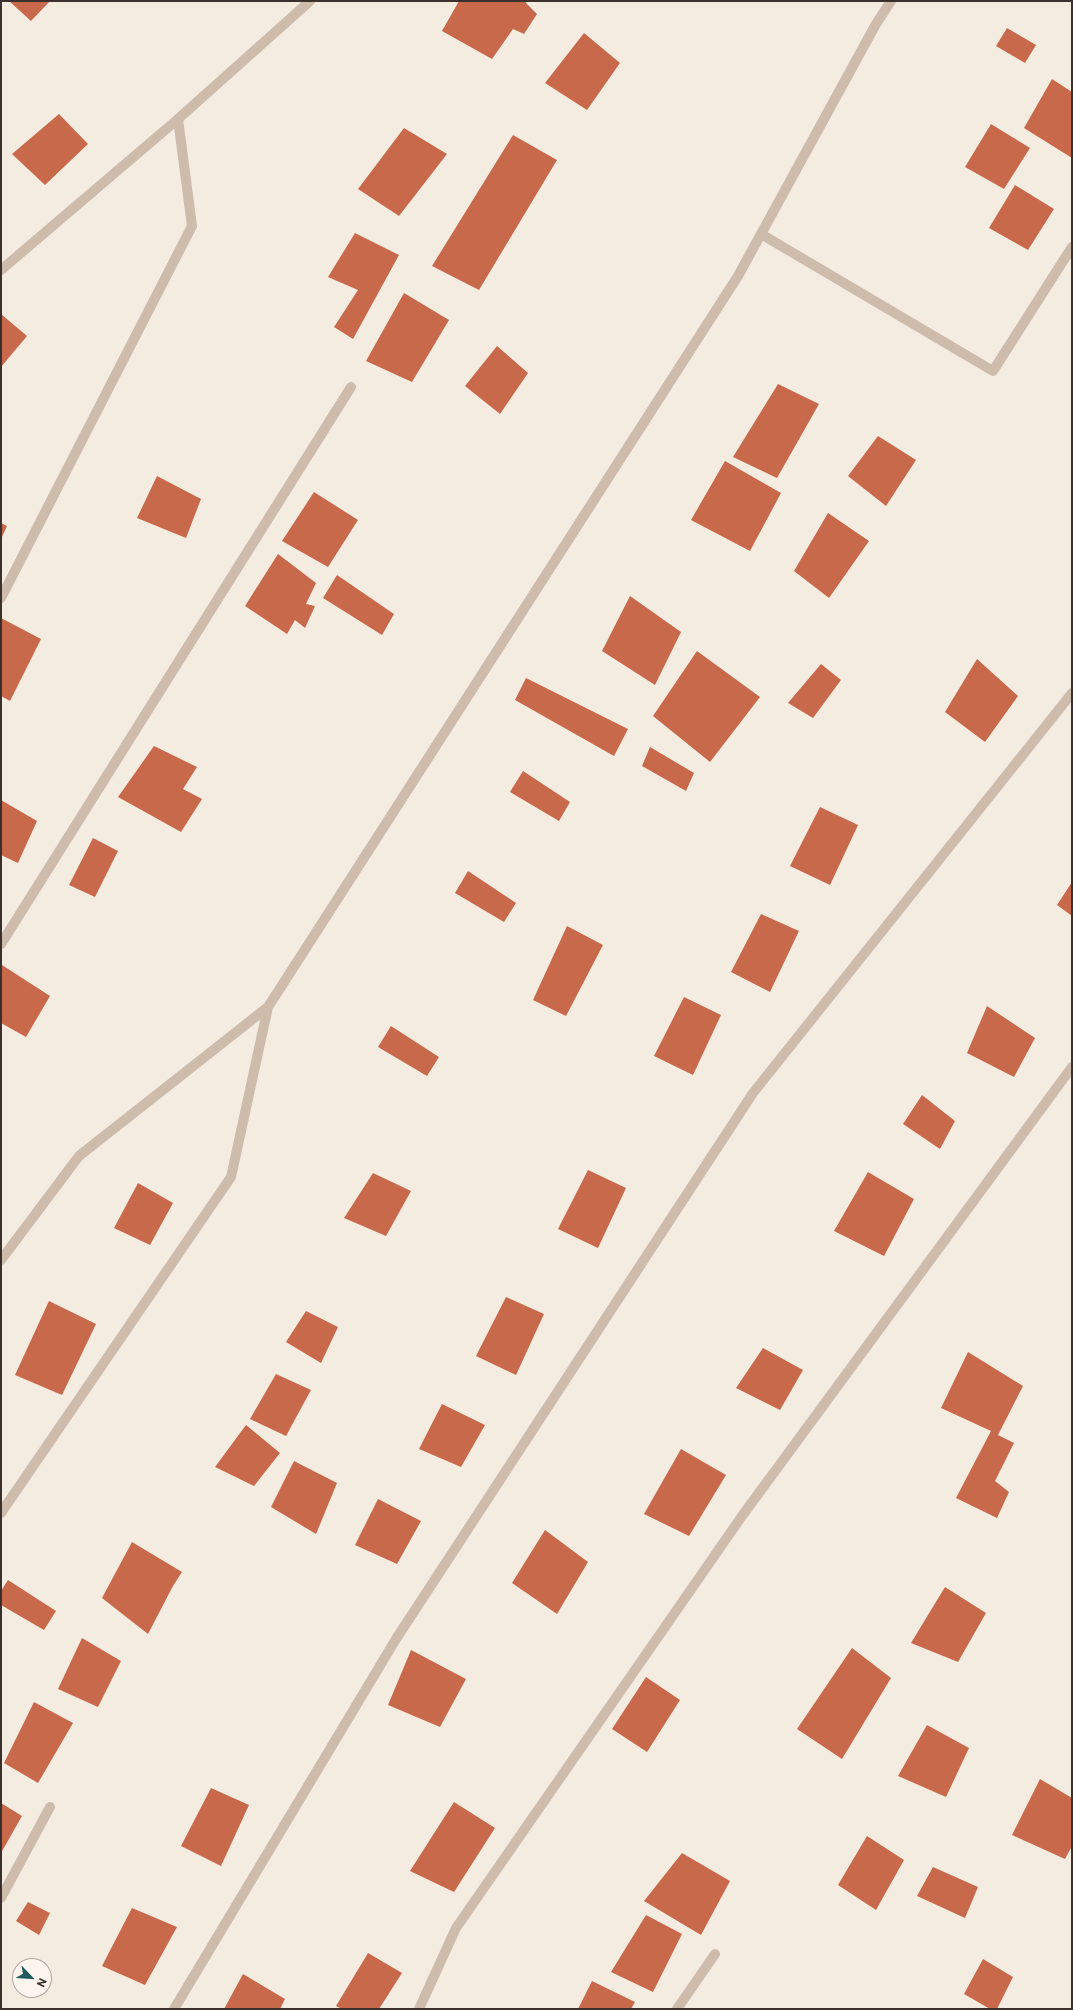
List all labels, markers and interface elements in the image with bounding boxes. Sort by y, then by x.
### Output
north arrow [12,1958,52,1998]
text: N [35,1976,50,1989]

